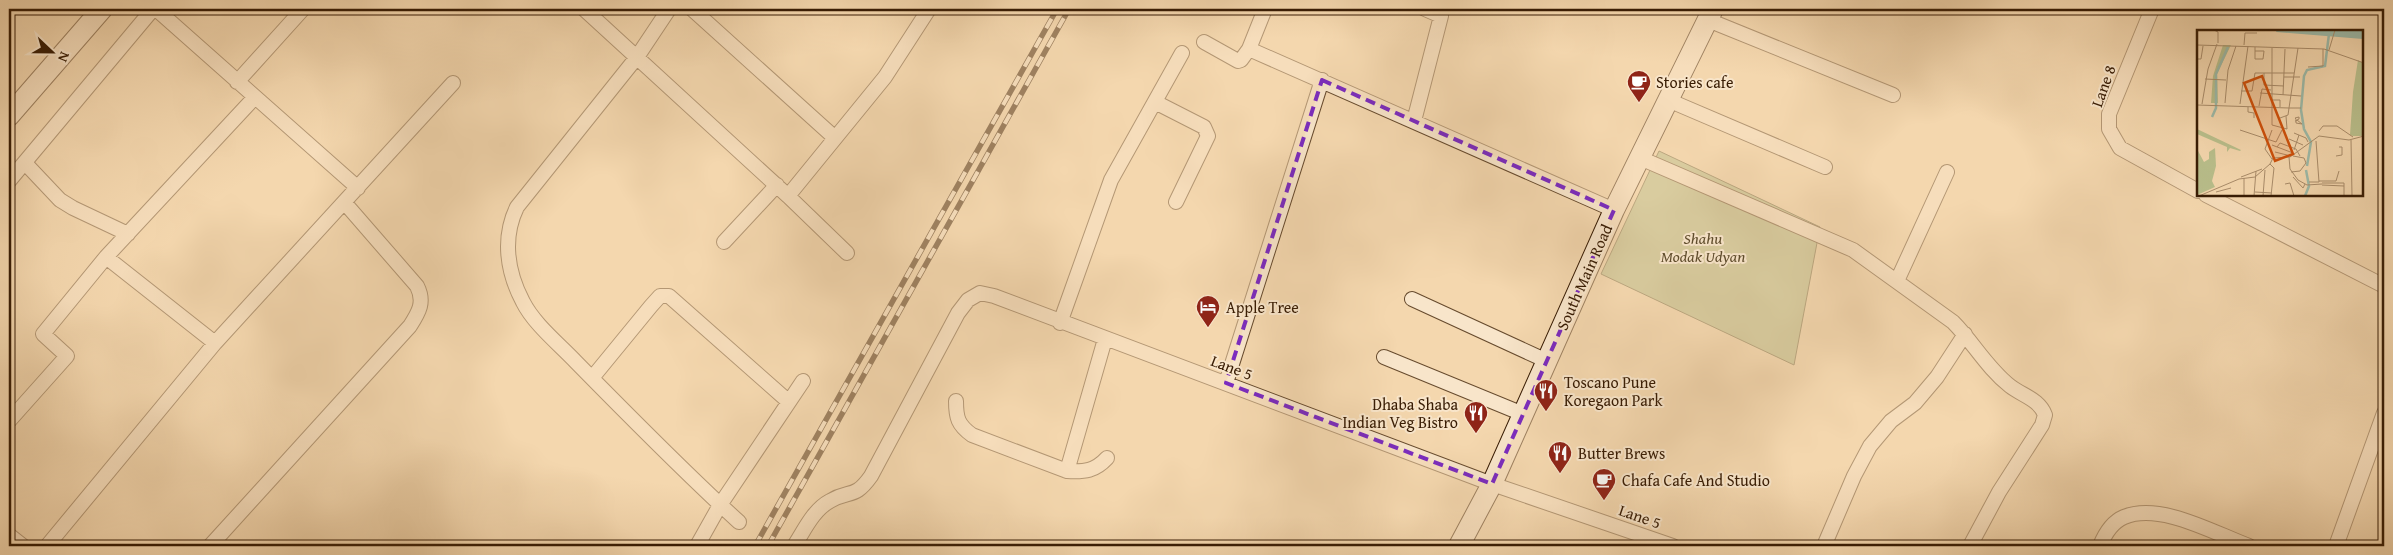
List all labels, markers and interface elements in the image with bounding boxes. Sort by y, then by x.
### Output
north arrow [28,28,78,78]
inset map [2197,30,2363,196]
text: N [53,49,75,66]
street label: Lane 8 [2084,61,2122,110]
cafe icon: Stories cafe [1626,69,1652,103]
place label: Stories cafe [1656,70,1733,94]
street label: South Main Road [1550,220,1618,334]
park label: Shahu Modak Udyan [1661,226,1745,268]
hotel icon: Apple Tree [1195,294,1221,328]
place label: Apple Tree [1226,295,1299,319]
street label: Lane 5 [1208,348,1256,386]
place label: Toscano Pune Koregaon Park [1564,370,1663,412]
restaurant icon: Toscano Pune Koregaon Park [1533,378,1559,412]
place label: Dhaba Shaba Indian Veg Bistro [1342,392,1458,434]
restaurant icon: Dhaba Shaba Indian Veg Bistro [1463,400,1489,434]
restaurant icon: Butter Brews [1547,440,1573,474]
place label: Butter Brews [1578,441,1665,465]
cafe icon: Chafa Cafe And Studio [1591,467,1617,501]
place label: Chafa Cafe And Studio [1622,468,1770,492]
street label: Lane 5 [1616,498,1664,534]

